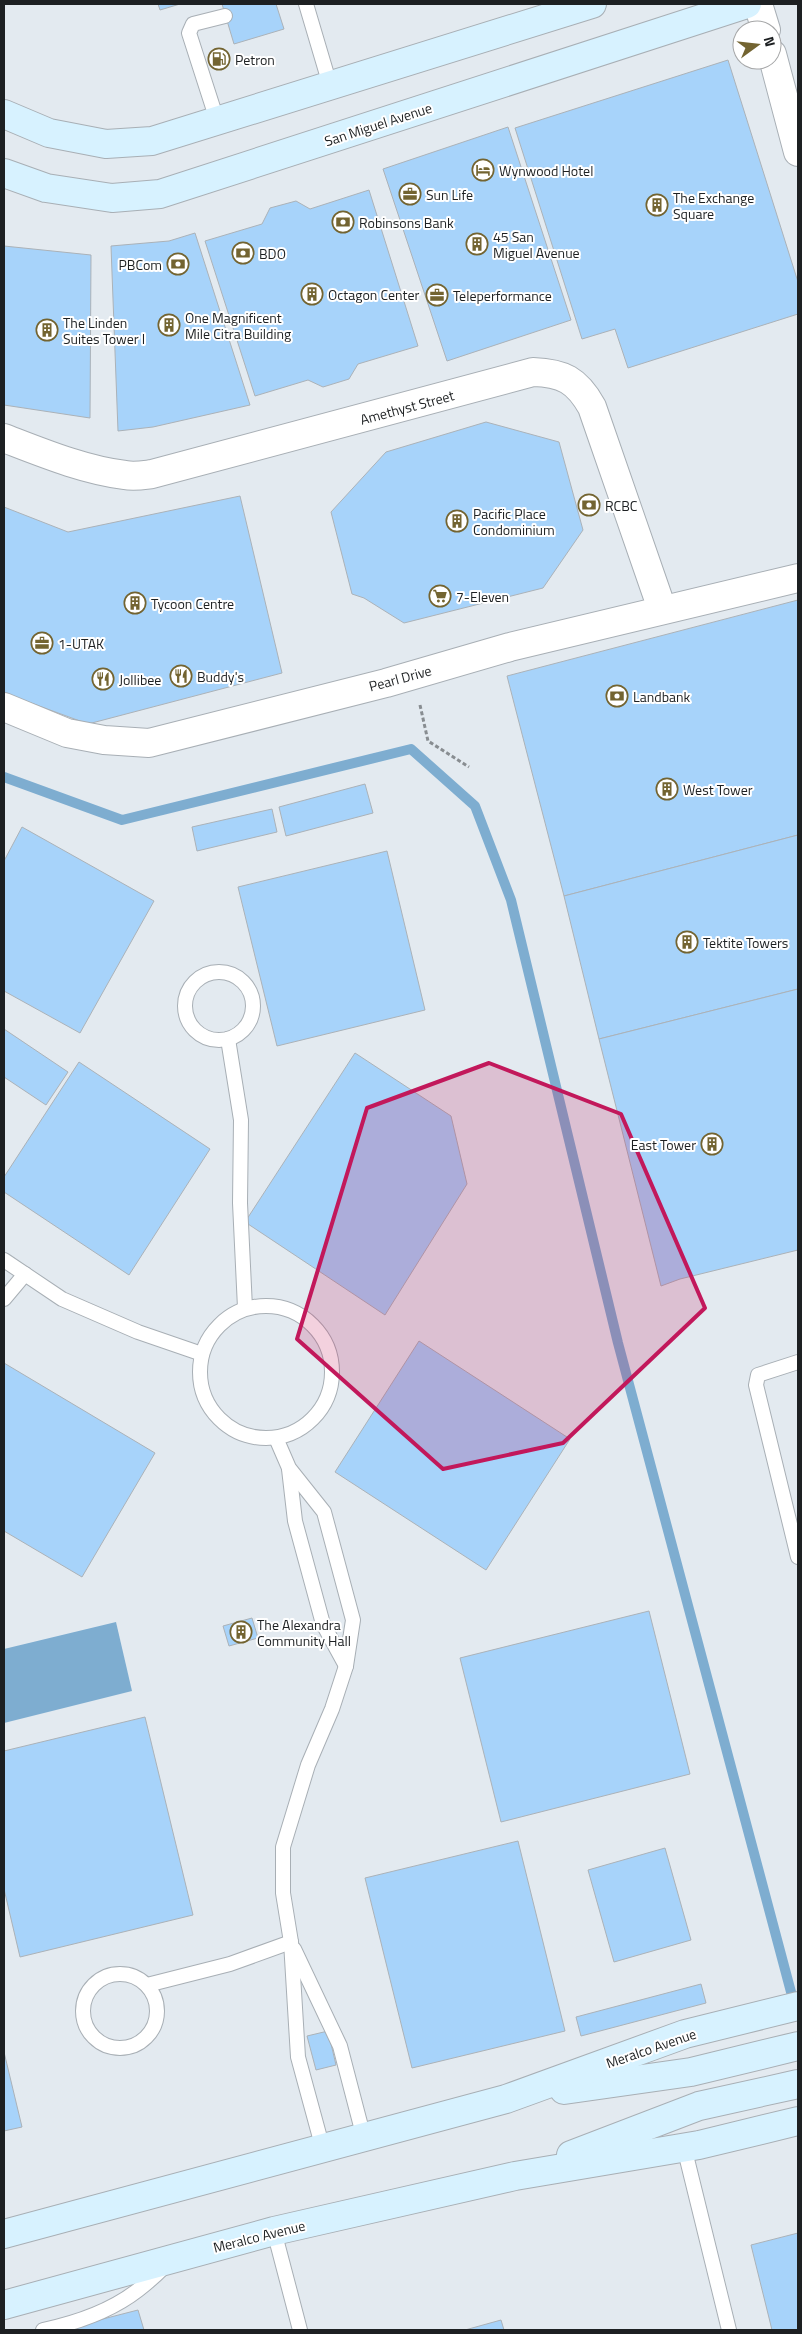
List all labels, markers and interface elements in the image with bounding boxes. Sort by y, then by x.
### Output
north arrow [732,20,782,70]
text: N [759,34,781,49]
fuel station icon: Petron [207,47,231,71]
place label: Petron [235,49,275,70]
street label: San Miguel Avenue [322,97,434,151]
hotel icon: Wynwood Hotel [471,158,495,182]
place label: Wynwood Hotel [499,160,593,181]
office icon: Sun Life [398,182,422,206]
place label: Sun Life [426,184,473,205]
place label: The Exchange Square [673,187,754,224]
building icon: The Exchange Square [645,193,669,217]
bank icon: Robinsons Bank [331,210,355,234]
place label: Robinsons Bank [359,212,454,233]
place label: 45 San Miguel Avenue [493,226,580,263]
building icon: 45 San Miguel Avenue [465,232,489,256]
bank icon: BDO [231,241,255,265]
place label: BDO [259,243,286,264]
bank icon: PBCom [166,252,190,276]
place label: PBCom [119,254,162,275]
building icon: Octagon Center [300,282,324,306]
office icon: Teleperformance [425,283,449,307]
place label: Octagon Center [328,284,419,305]
place label: Teleperformance [453,285,552,306]
place label: One Magnificent Mile Citra Building [185,307,291,344]
place label: The Linden Suites Tower I [63,312,145,349]
building icon: One Magnificent Mile Citra Building [157,313,181,337]
building icon: The Linden Suites Tower I [35,318,59,342]
street label: Amethyst Street [358,384,456,430]
bank icon: RCBC [577,493,601,517]
place label: RCBC [605,495,638,516]
place label: Pacific Place Condominium [473,503,555,540]
building icon: Pacific Place Condominium [445,509,469,533]
supermarket icon: 7-Eleven [428,584,452,608]
place label: 7-Eleven [456,586,509,607]
building icon: Tycoon Centre [123,591,147,615]
place label: Tycoon Centre [151,593,234,614]
office icon: 1-UTAK [30,631,54,655]
place label: 1-UTAK [58,633,104,654]
street label: Pearl Drive [366,660,434,696]
restaurant icon: Buddy's [169,664,193,688]
place label: Buddy's [197,666,244,687]
restaurant icon: Jollibee [91,667,115,691]
place label: Jollibee [119,669,161,690]
bank icon: Landbank [605,684,629,708]
place label: Landbank [633,686,691,707]
building icon: West Tower [655,777,679,801]
place label: West Tower [683,779,753,800]
building icon: Tektite Towers [675,930,699,954]
place label: Tektite Towers [703,932,788,953]
building icon: East Tower [700,1132,724,1156]
place label: East Tower [631,1134,696,1155]
place label: The Alexandra Community Hall [257,1614,351,1651]
building icon: The Alexandra Community Hall [229,1620,253,1644]
street label: Meralco Avenue [603,2023,699,2073]
street label: Meralco Avenue [211,2214,307,2258]

